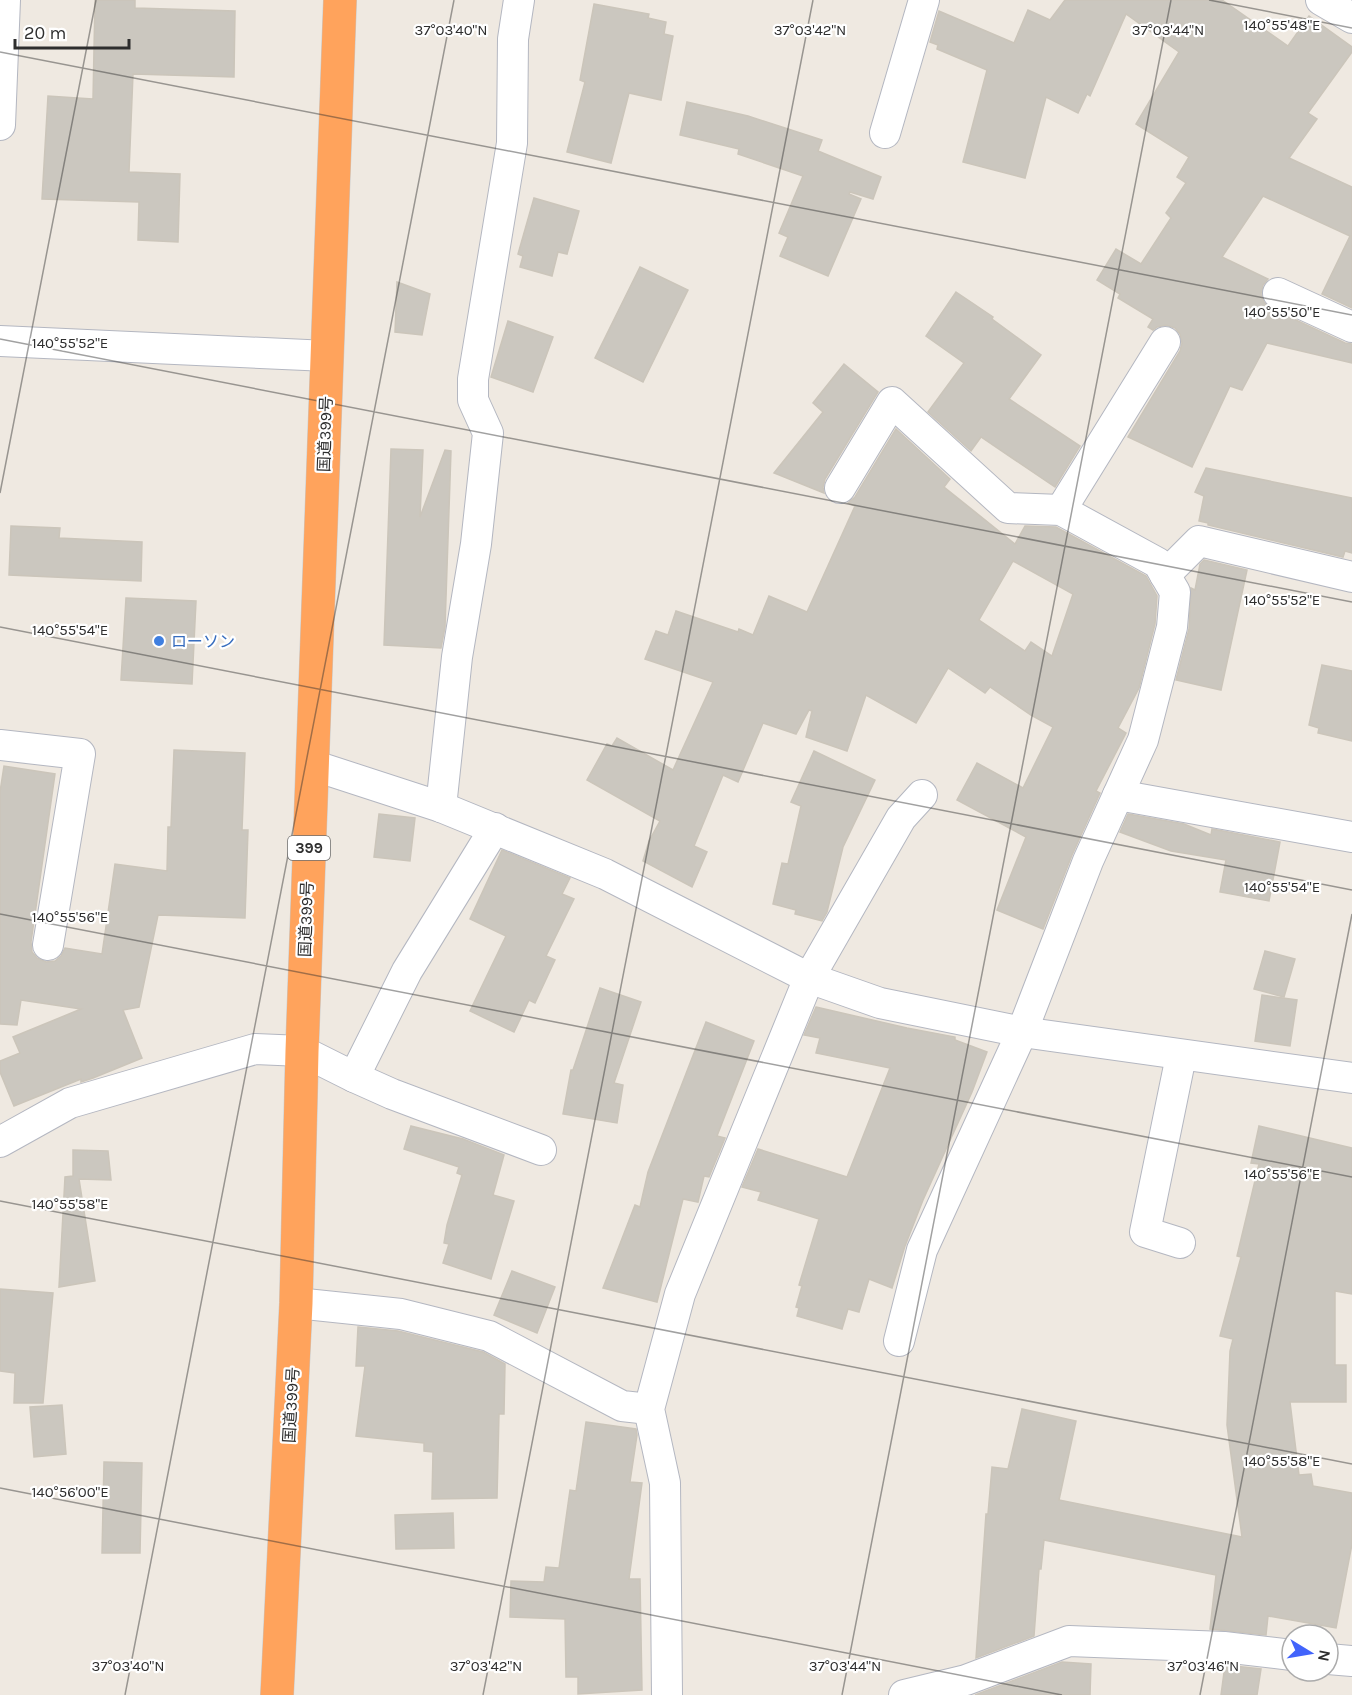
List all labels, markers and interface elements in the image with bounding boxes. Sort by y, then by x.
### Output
scale bar [15,12,129,50]
text: 140°55'48"E [1244,16,1320,34]
text: 37°03'40"N [415,21,487,39]
text: 37°03'42"N [774,21,846,39]
text: 37°03'44"N [1132,21,1204,39]
text: 20 m [24,22,66,44]
text: 140°55'50"E [1244,303,1320,321]
text: 140°55'52"E [32,334,108,352]
street label: 国道399号 [314,396,336,472]
text: 140°55'52"E [1244,591,1320,609]
text: 140°55'54"E [32,621,108,639]
place label: ローソン [171,632,235,651]
marker: ローソン [152,634,166,648]
road number: 399 [288,836,330,860]
text: 140°55'54"E [1244,878,1320,896]
street label: 国道399号 [295,881,317,957]
text: 140°55'56"E [32,908,108,926]
text: 140°55'56"E [1244,1165,1320,1183]
text: 140°55'58"E [32,1195,109,1213]
street label: 国道399号 [280,1367,302,1443]
text: 140°55'58"E [1244,1452,1321,1470]
text: 140°56'00"E [31,1483,109,1501]
north arrow [1280,1623,1340,1683]
text: N [1314,1648,1335,1663]
text: 37°03'40"N [92,1657,164,1675]
text: 37°03'42"N [450,1657,522,1675]
text: 37°03'44"N [809,1657,881,1675]
text: 37°03'46"N [1167,1657,1239,1675]

